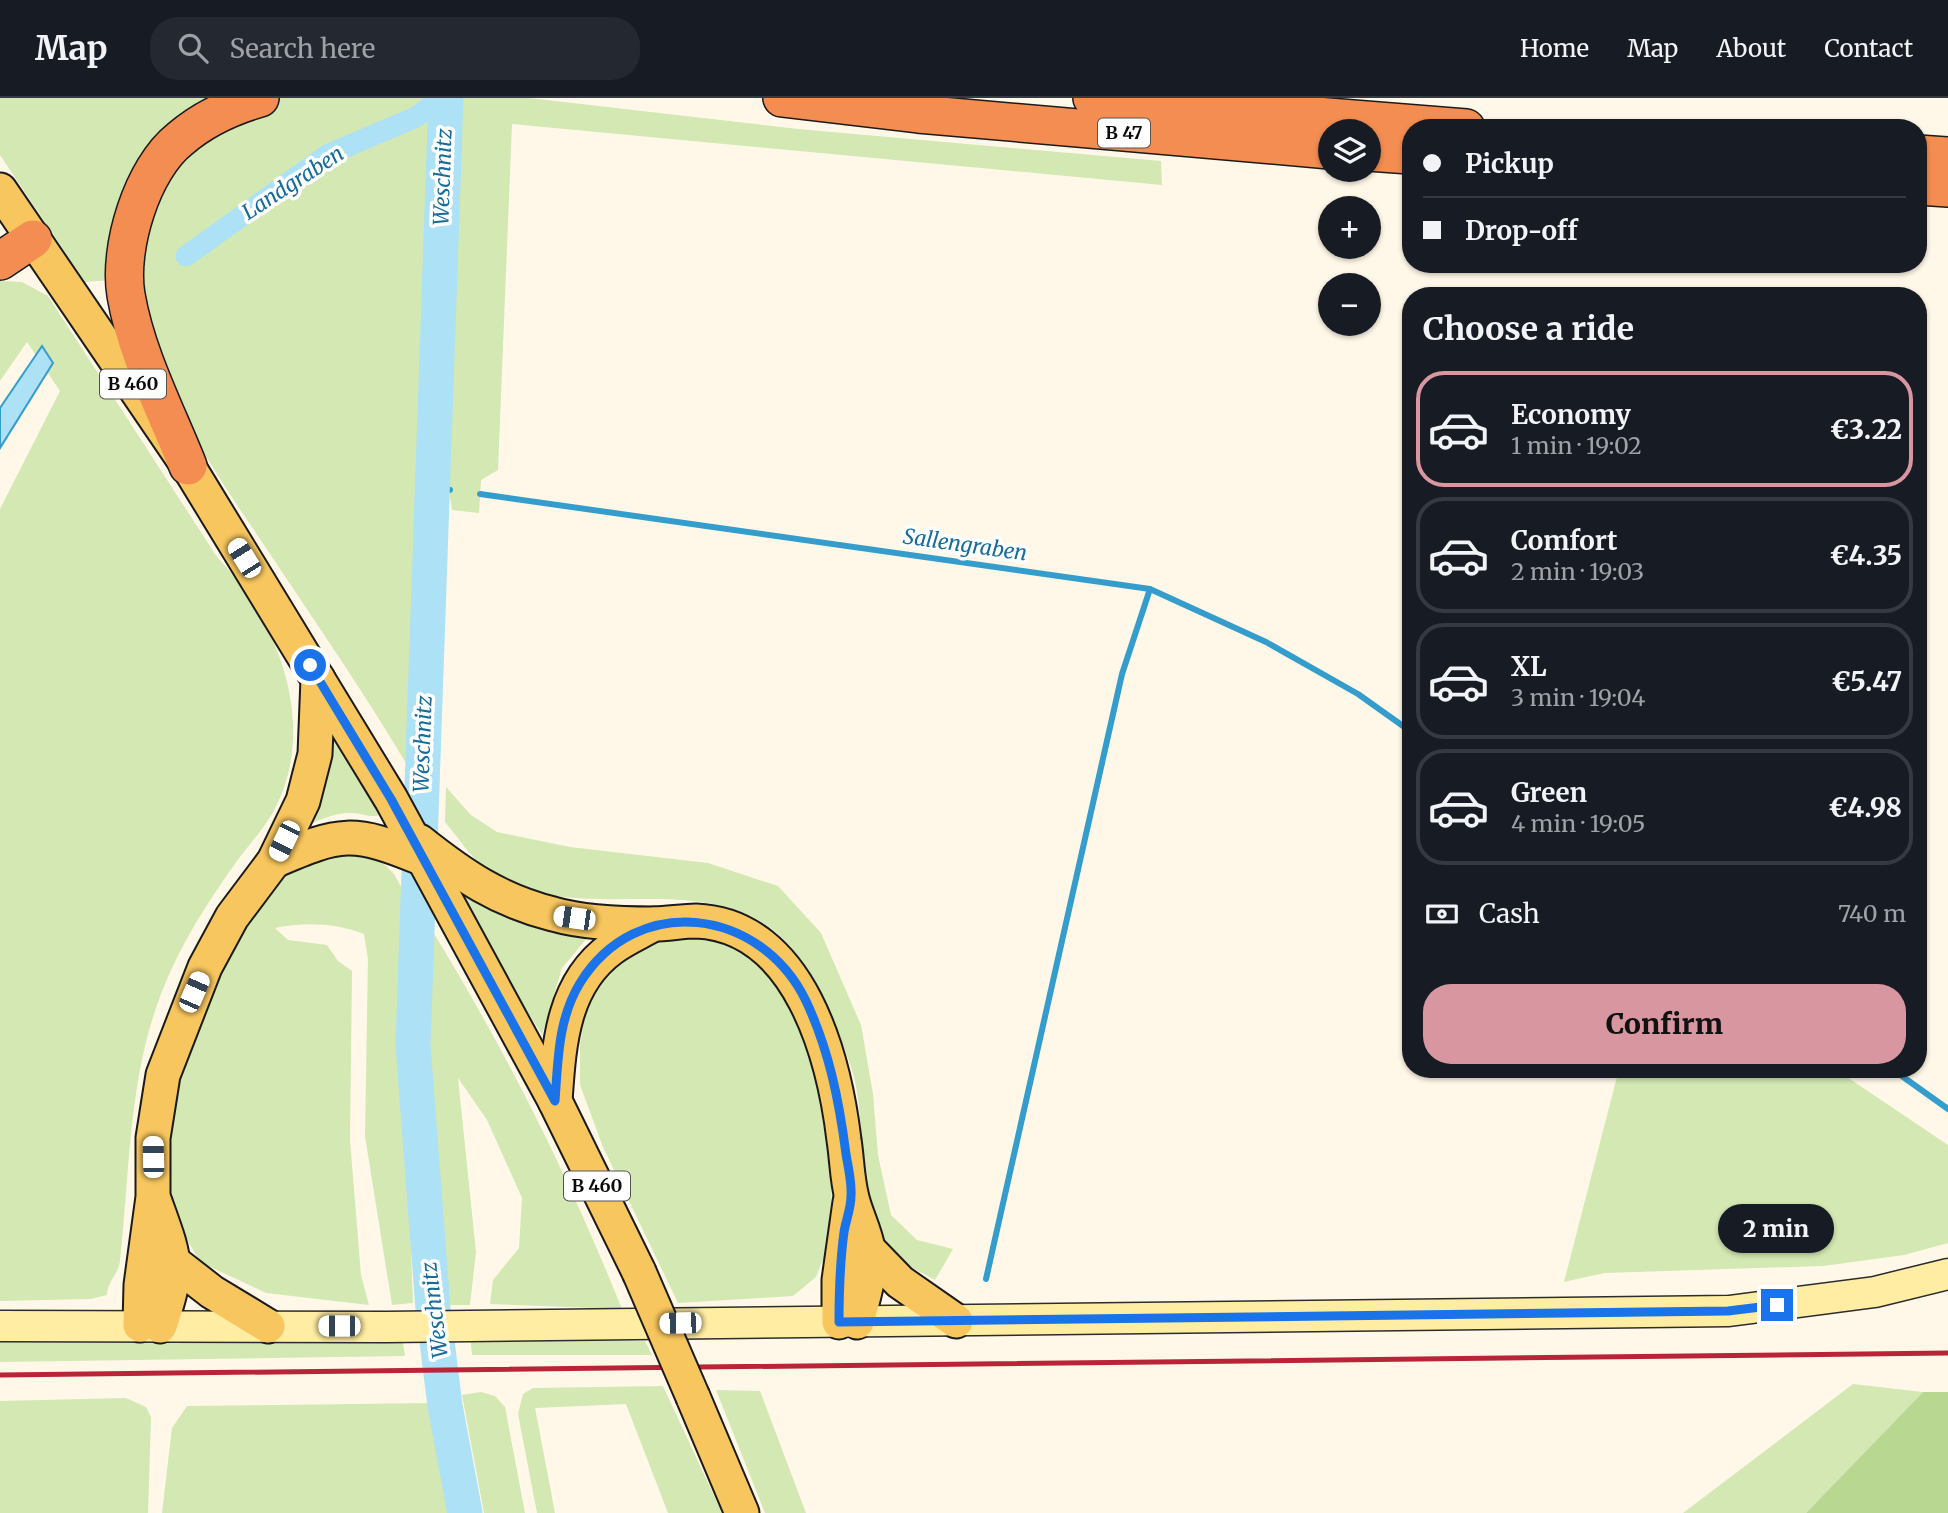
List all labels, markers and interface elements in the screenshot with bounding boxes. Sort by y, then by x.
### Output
search box [150,17,640,80]
text: Map [35,28,108,69]
icon: search [174,29,212,67]
text: Search here [230,32,375,65]
text: Home [1520,33,1589,64]
text: Map [1627,33,1678,64]
text: About [1716,33,1786,64]
text: Contact [1824,33,1913,64]
road number: B 47 [1098,118,1150,148]
map controls [1318,119,1381,336]
button: layers [1318,119,1381,182]
water label: Weschnitz [427,128,458,226]
water label: Landgraben [237,140,349,226]
text: Pickup [1465,147,1554,180]
button: + [1318,196,1381,259]
text: Drop-off [1465,214,1578,247]
button: − [1318,273,1381,336]
text: Choose a ride [1423,309,1634,349]
road number: B 460 [100,370,166,398]
icon: car [1427,398,1490,461]
text: Economy [1511,398,1631,431]
text: €3.22 [1830,413,1902,446]
text: 1 min · 19:02 [1511,431,1642,460]
water label: Sallengraben [901,522,1029,567]
icon: car [1427,524,1490,587]
text: Comfort [1511,524,1617,557]
car [224,535,265,581]
text: €4.35 [1829,539,1902,572]
text: 2 min · 19:03 [1511,557,1644,586]
route start [294,649,326,681]
icon: car [1427,650,1490,713]
text: XL [1511,650,1547,683]
text: €5.47 [1831,665,1902,698]
text: 3 min · 19:04 [1511,683,1645,712]
water label: Weschnitz [407,695,438,793]
icon: car [1427,776,1490,839]
text: Green [1511,776,1587,809]
text: €4.98 [1828,791,1902,824]
text: 4 min · 19:05 [1511,809,1645,838]
car [266,818,303,864]
icon: cash [1423,895,1461,933]
text: Cash [1479,897,1540,930]
text: 740 m [1838,899,1906,928]
car [552,905,597,931]
car [176,969,213,1015]
button: Confirm [1423,984,1906,1064]
car [143,1136,164,1178]
road number: B 460 [564,1171,630,1200]
callout: 2 min [1719,1204,1835,1252]
text: 2 min [1743,1214,1809,1243]
water label: Weschnitz [415,1260,454,1360]
route end [1761,1289,1793,1321]
car [659,1312,702,1334]
car [319,1316,361,1337]

